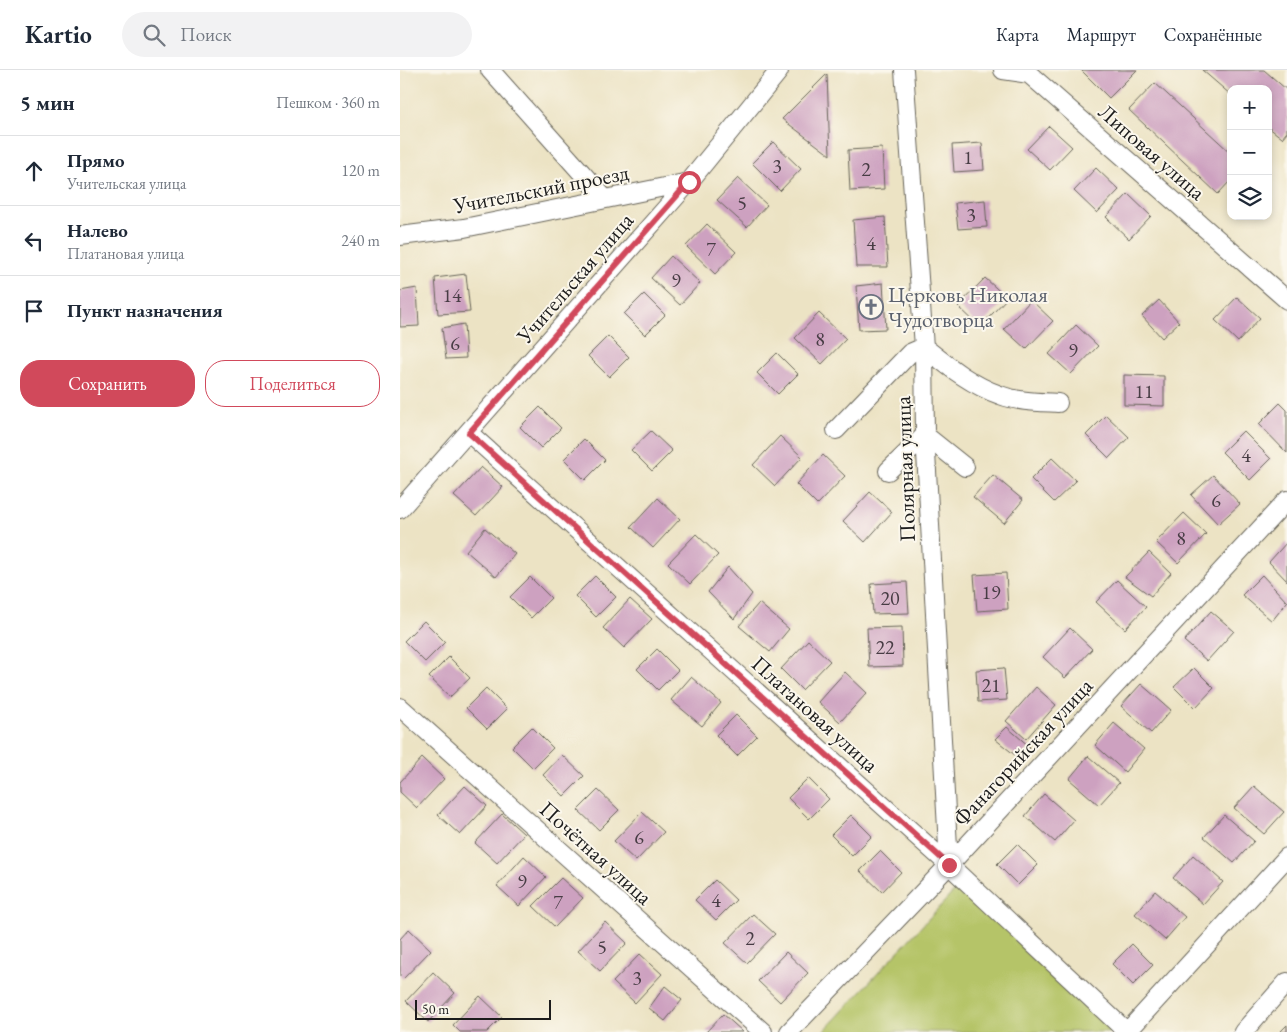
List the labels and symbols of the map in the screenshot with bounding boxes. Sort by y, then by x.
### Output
street label: Липовая улица [1092,97,1212,207]
house number: 1 [963,144,973,170]
house number: 3 [772,153,782,179]
house number: 2 [861,156,871,182]
street label: Учительский проезд [450,158,631,220]
route start [678,171,701,194]
house number: 5 [737,190,747,216]
house number: 3 [966,202,976,228]
street label: Учительская улица [510,206,640,350]
house number: 4 [866,230,876,256]
house number: 7 [706,236,716,262]
house number: 9 [671,267,681,293]
place label: Церковь Николая Чудотворца [888,280,1048,334]
house number: 14 [442,282,462,308]
church icon: Церковь Николая Чудотворца [858,294,884,320]
house number: 8 [815,326,825,352]
house number: 6 [450,330,460,356]
house number: 9 [1068,337,1078,363]
house number: 11 [1134,378,1154,404]
street label: Полярная улица [888,395,922,543]
house number: 4 [1241,442,1251,468]
house number: 6 [1211,487,1221,513]
house number: 8 [1176,525,1186,551]
house number: 19 [981,579,1001,605]
house number: 20 [880,585,900,611]
house number: 22 [875,634,895,660]
street label: Платановая улица [745,649,885,779]
street label: Фанагорийская улица [947,672,1099,832]
house number: 21 [981,672,1001,698]
street label: Почётная улица [533,795,659,912]
house number: 6 [634,824,644,850]
route end [938,854,961,877]
house number: 9 [517,868,527,894]
house number: 4 [711,887,721,913]
house number: 7 [553,889,563,915]
house number: 2 [745,925,755,951]
house number: 5 [597,934,607,960]
house number: 3 [632,965,642,991]
scale bar [415,997,551,1020]

